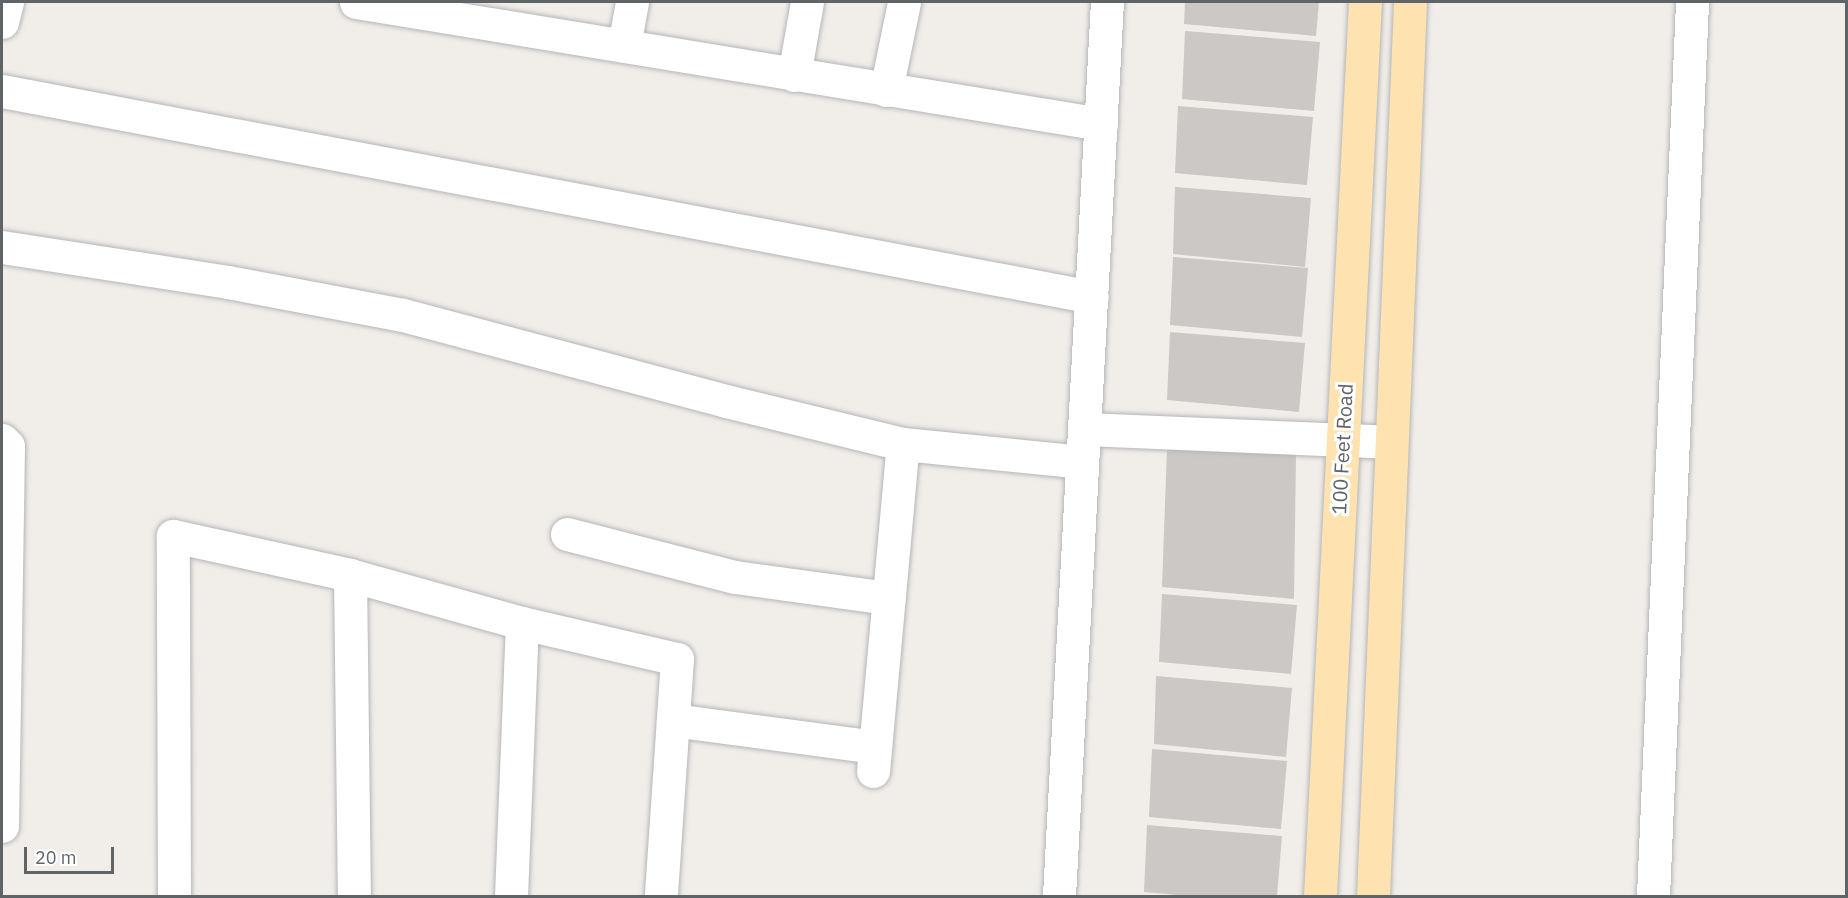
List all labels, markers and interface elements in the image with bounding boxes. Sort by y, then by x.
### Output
street label: 100 Feet Road [1327,383,1357,515]
scale bar [27,835,117,873]
text: 20 m [35,846,77,869]

